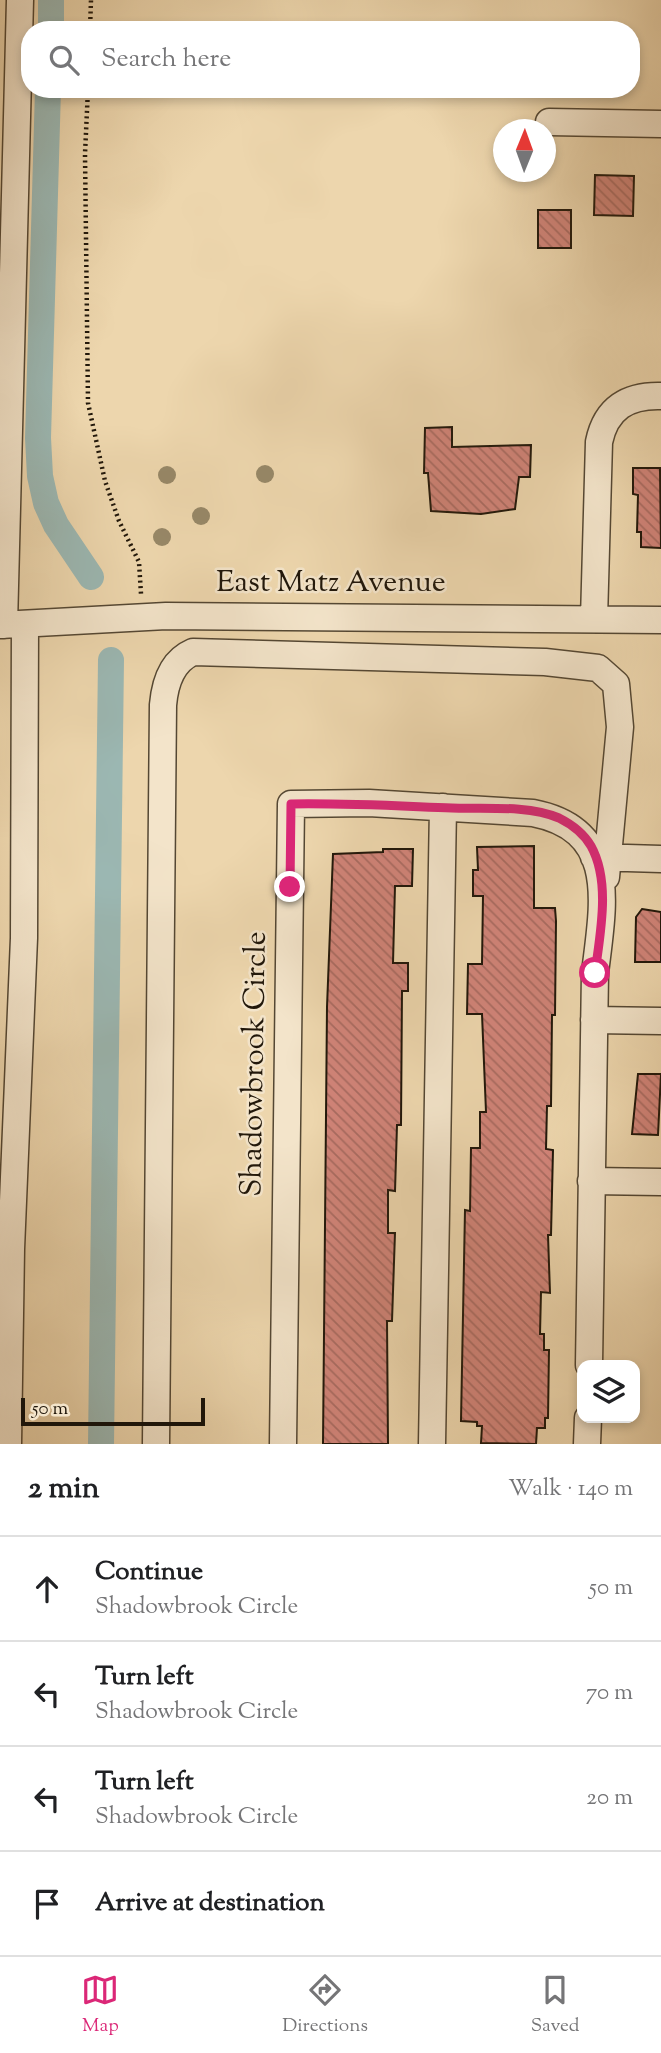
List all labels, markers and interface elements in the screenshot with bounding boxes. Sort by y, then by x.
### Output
search box [21,21,640,98]
icon: search [45,41,83,79]
text: Search here [101,41,231,78]
north arrow [493,119,556,182]
street label: East Matz Avenue [216,562,446,605]
route end [274,871,305,902]
street label: Shadowbrook Circle [231,931,279,1197]
route start [579,957,610,988]
map controls [577,1360,640,1423]
button: layers [577,1360,640,1423]
scale bar [21,1395,205,1427]
text: 50 m [32,1396,68,1423]
text: 2 min [28,1468,100,1511]
text: Walk · 140 m [508,1473,633,1506]
text: Continue [95,1554,203,1591]
icon: ahead [28,1570,66,1608]
text: 50 m [589,1572,633,1605]
text: Shadowbrook Circle [95,1591,298,1624]
text: Turn left [95,1659,194,1696]
icon: left [28,1675,66,1713]
text: 70 m [586,1677,633,1710]
text: Shadowbrook Circle [95,1696,298,1729]
text: Turn left [95,1764,194,1801]
icon: left [28,1780,66,1818]
text: 20 m [586,1782,633,1815]
text: Shadowbrook Circle [95,1801,298,1834]
icon: arrive [28,1885,66,1923]
text: Arrive at destination [95,1885,325,1922]
tab: Map [81,1971,119,2040]
tab: Directions [282,1971,368,2040]
tab: Saved [531,1971,580,2040]

